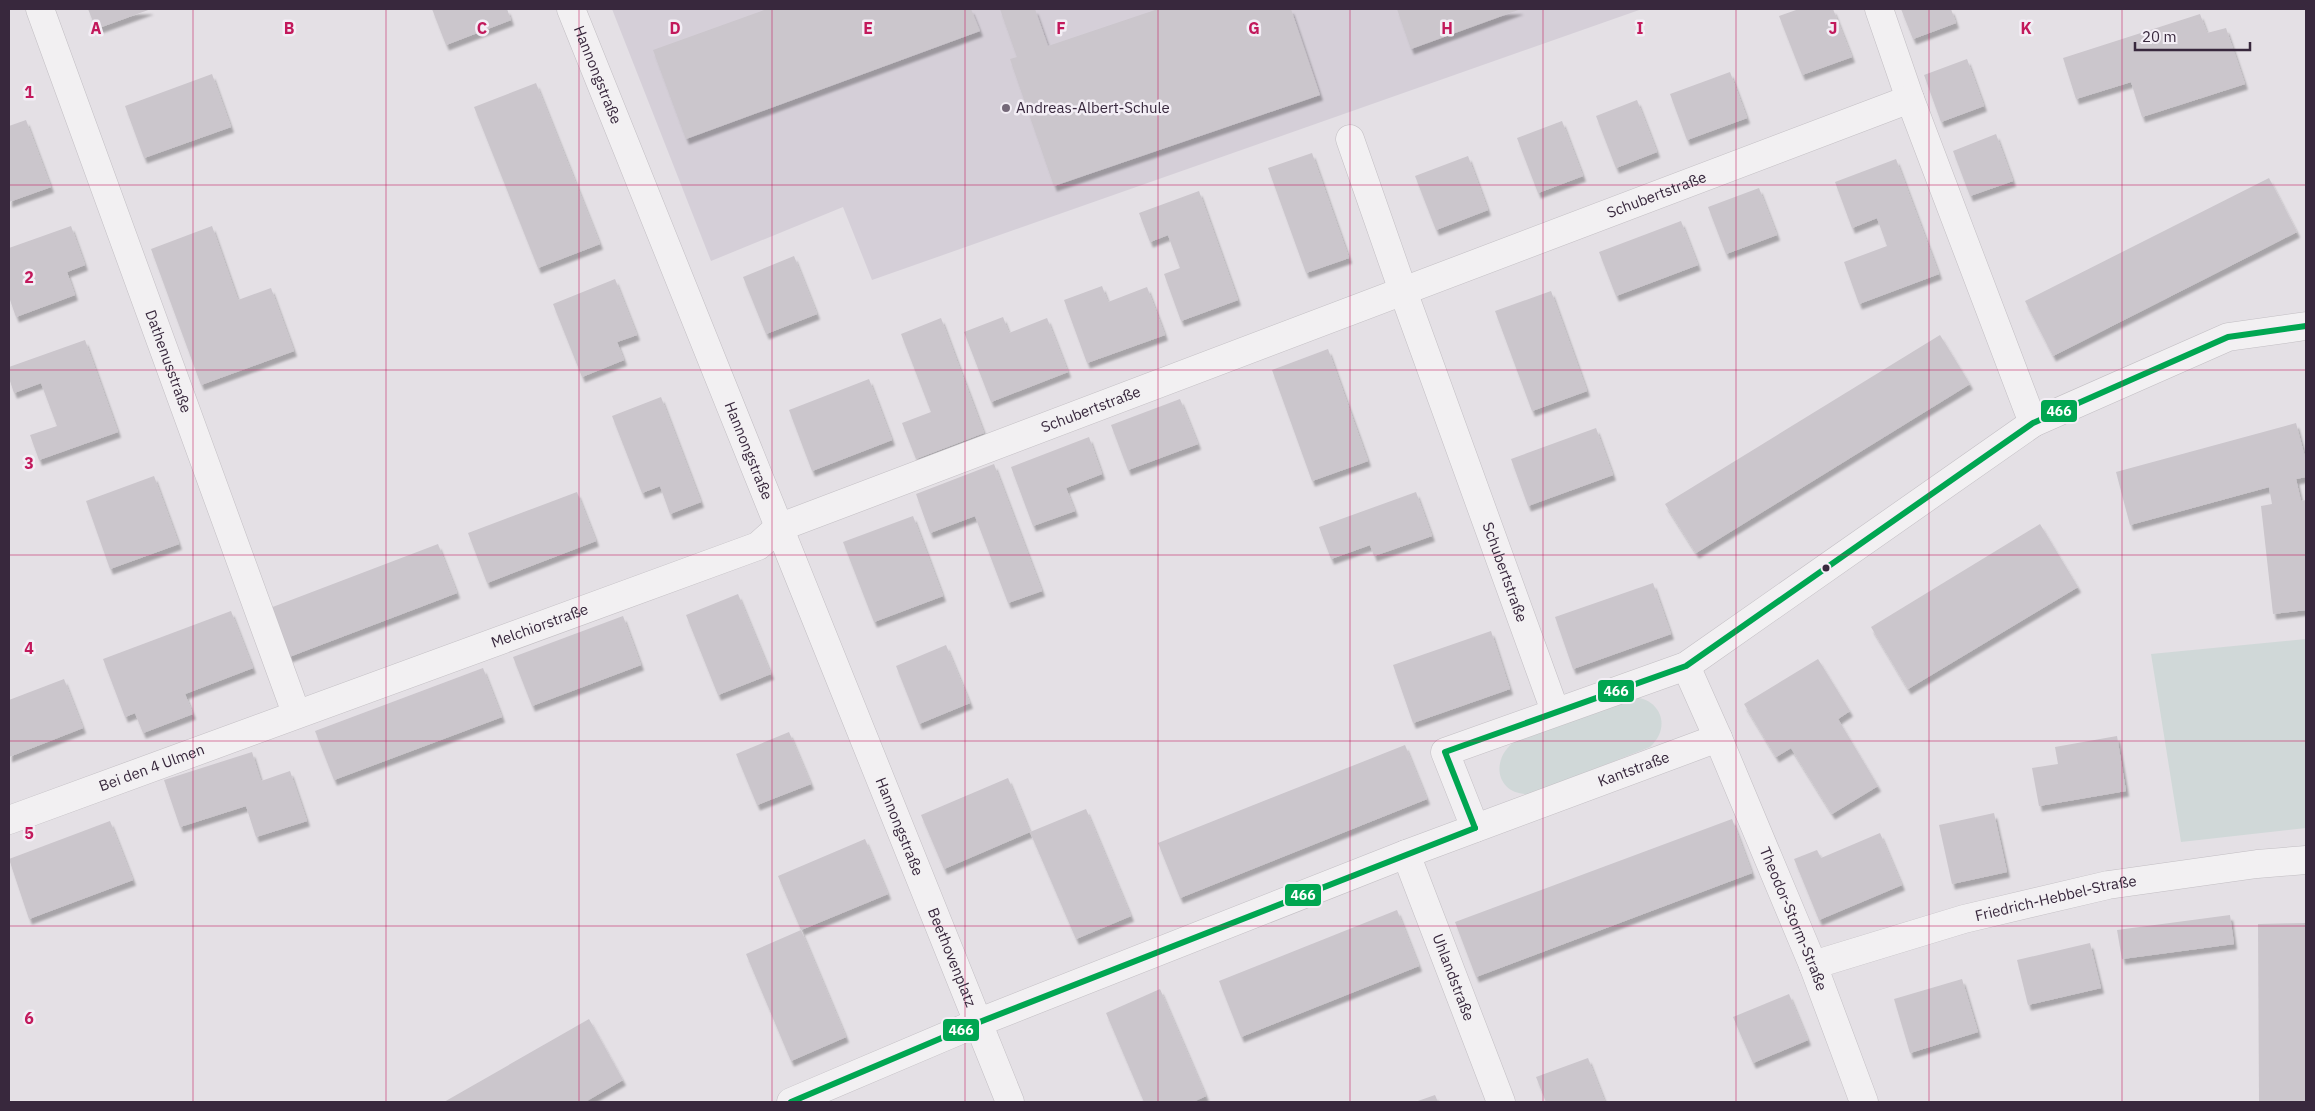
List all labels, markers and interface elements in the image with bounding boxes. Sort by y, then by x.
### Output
text: A [91,18,102,38]
text: B [284,18,295,38]
text: C [477,18,487,38]
text: D [669,18,681,38]
text: E [863,18,873,38]
text: F [1056,18,1066,38]
text: G [1248,18,1260,38]
text: H [1441,18,1453,38]
text: I [1637,18,1644,38]
text: J [1829,18,1837,38]
text: K [2020,18,2032,38]
scale bar [2135,20,2250,52]
street label: Hannongstraße [570,23,626,127]
text: 20 m [2142,27,2177,46]
text: 1 [24,82,34,102]
place label: Andreas-Albert-Schule [1016,98,1170,117]
marker: Andreas-Albert-Schule [1000,102,1012,114]
street label: Schubertstraße [1604,167,1709,222]
text: 2 [24,267,34,287]
street label: Dathenusstraße [141,307,196,415]
street label: Schubertstraße [1038,382,1143,436]
street label: Hannongstraße [721,399,777,502]
line badge: 466 [2040,399,2078,423]
text: 466 [2046,402,2072,420]
text: 3 [24,453,34,473]
street label: Schubertstraße [1478,519,1532,625]
unlabelled marker [1821,563,1831,573]
street label: Melchiorstraße [488,599,591,652]
text: 4 [24,638,34,658]
line badge: 466 [1597,679,1635,703]
text: 466 [1603,682,1629,700]
street label: Bei den 4 Ulmen [96,739,207,795]
street label: Kantstraße [1595,747,1672,791]
street label: Hannongstraße [872,774,928,878]
text: 5 [24,823,34,843]
street label: Theodor-Storm-Straße [1756,844,1832,993]
street label: Friedrich-Hebbel-Straße [1973,871,2138,925]
line badge: 466 [1284,883,1322,907]
text: 466 [1290,886,1316,904]
street label: Beethovenplatz [924,905,981,1010]
street label: Uhlandstraße [1428,931,1479,1023]
text: 6 [24,1008,34,1028]
line badge: 466 [942,1018,980,1042]
text: 466 [948,1021,974,1039]

